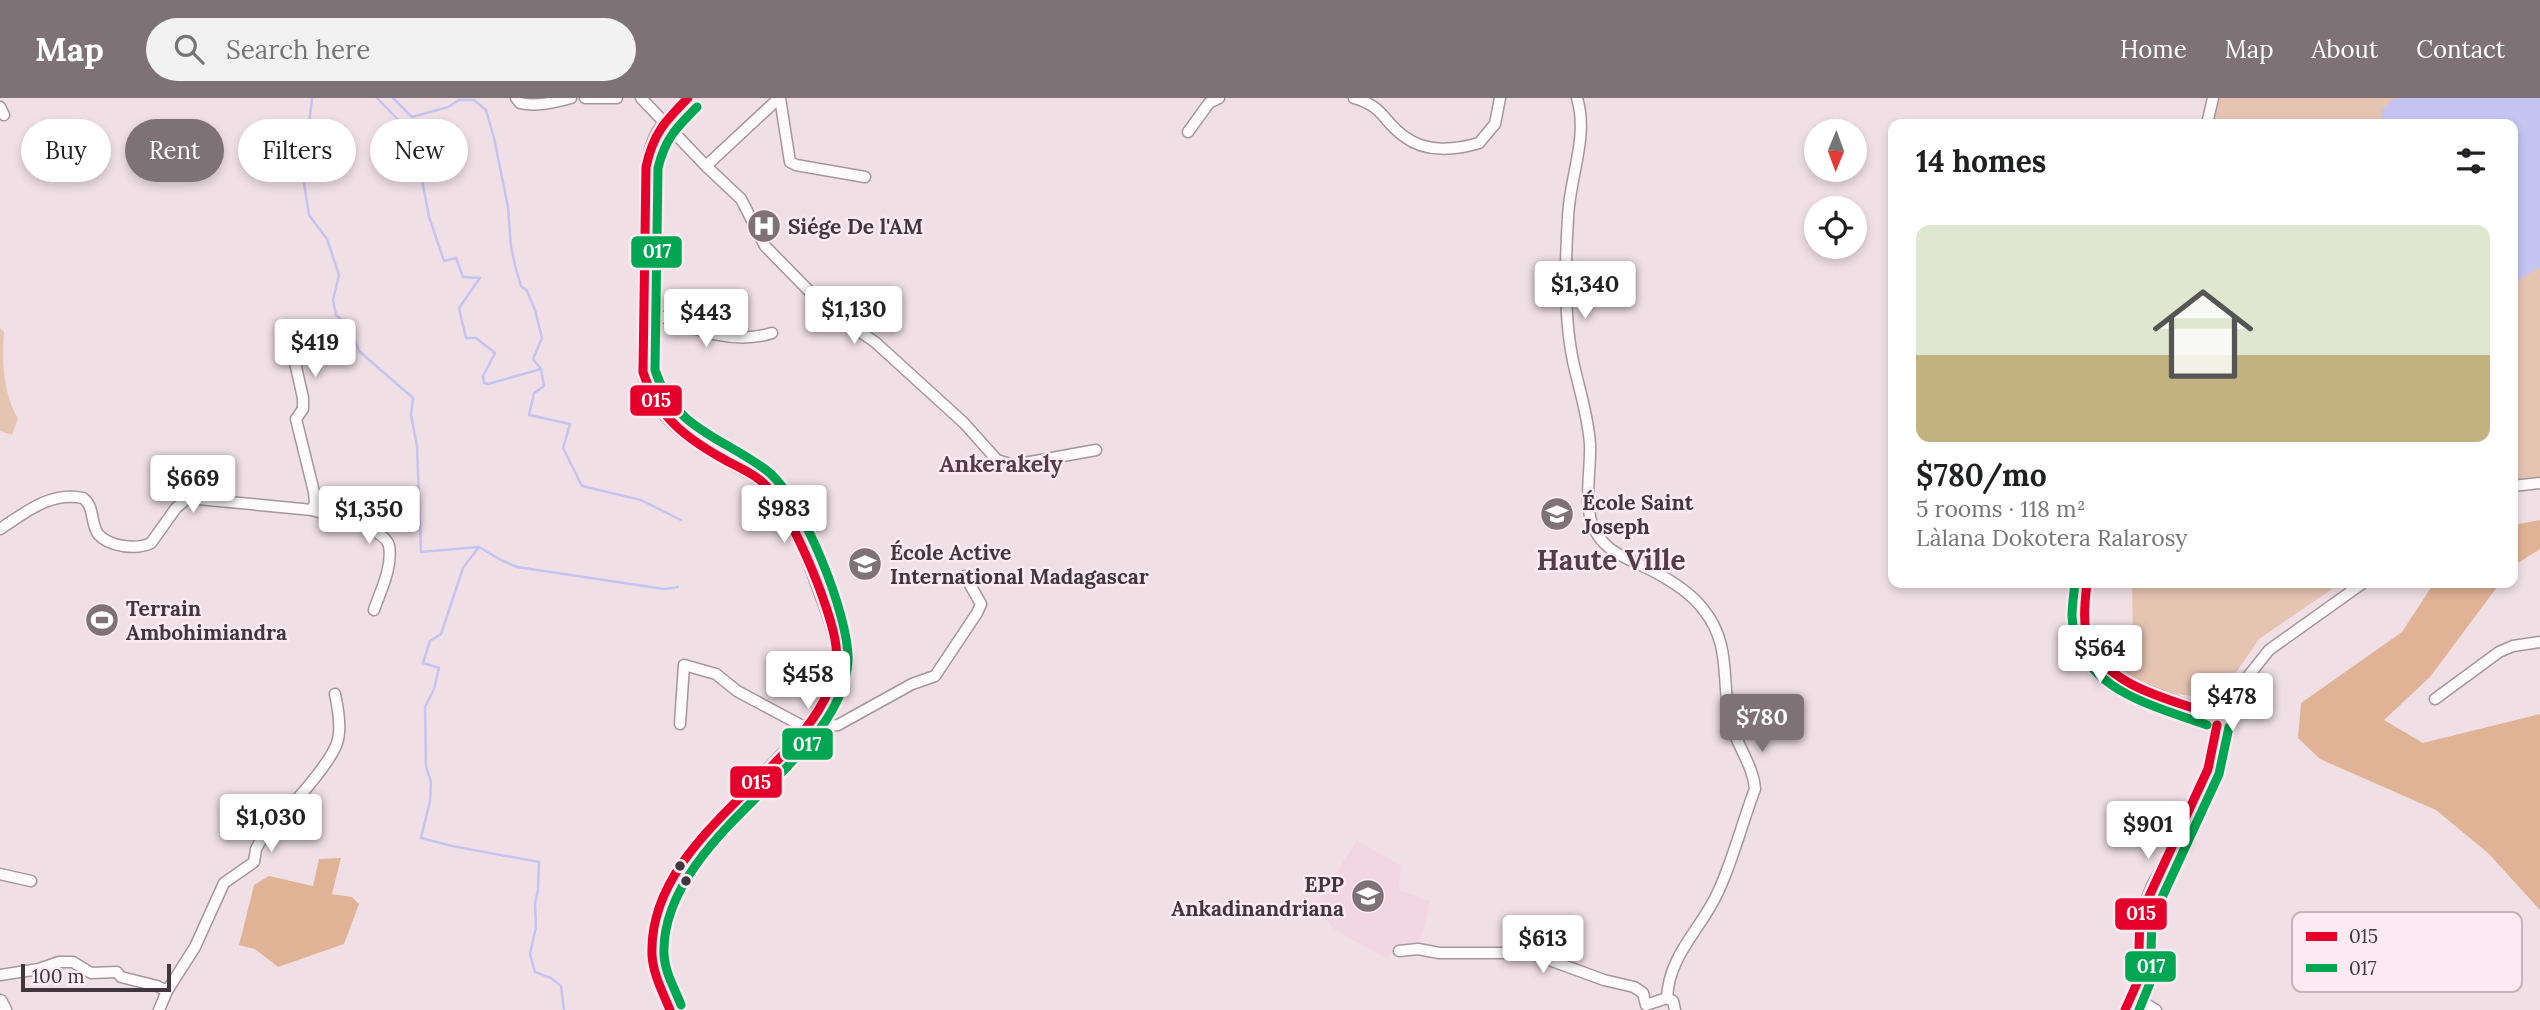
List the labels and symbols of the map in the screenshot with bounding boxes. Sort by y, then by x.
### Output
north arrow [1804,119,1867,182]
hospital icon: Siége De l'AM [745,207,783,245]
place label: Siége De l'AM [788,213,923,240]
line badge: 017 [630,235,683,269]
text: 017 [643,239,671,263]
pin: $1,340 [1528,262,1642,321]
pin: $1,130 [797,286,911,346]
pin: $443 [665,289,747,349]
pin: $419 [274,320,356,379]
line badge: 015 [629,384,683,417]
text: 015 [641,388,671,412]
district label: Ankerakely [939,449,1063,478]
pin: $669 [152,456,234,515]
pin: $1,350 [312,486,426,546]
pin: $983 [743,486,825,545]
place label: École Saint Joseph [1582,489,1694,540]
school or university icon: École Saint Joseph [1538,495,1576,533]
place label: École Active International Madagascar [890,539,1149,590]
district label: Haute Ville [1537,542,1685,578]
school or university icon: École Active International Madagascar [846,545,884,583]
place label: Terrain Ambohimiandra [126,595,287,646]
sports icon: Terrain Ambohimiandra [83,601,121,639]
pin: $564 [2059,626,2141,685]
pin: $458 [767,652,849,711]
pin: $478 [2191,674,2273,733]
pin: $780 [1721,694,1803,754]
line badge: 017 [781,727,834,761]
text: 017 [793,732,821,756]
line badge: 015 [729,765,783,799]
text: 015 [741,770,771,794]
pin: $1,030 [214,794,328,854]
pin: $901 [2107,802,2189,861]
unlabelled marker [673,859,687,873]
place label: EPP Ankadinandriana [1171,871,1345,922]
unlabelled marker [679,874,693,888]
school or university icon: EPP Ankadinandriana [1349,877,1387,915]
line badge: 015 [2114,897,2168,931]
text: 015 [2126,901,2156,925]
legend [2292,912,2522,992]
pin: $613 [1502,916,1584,975]
text: 015 [2349,924,2378,948]
line badge: 017 [2124,950,2177,983]
text: 017 [2137,954,2165,978]
text: 017 [2349,956,2377,980]
scale bar [21,961,172,993]

